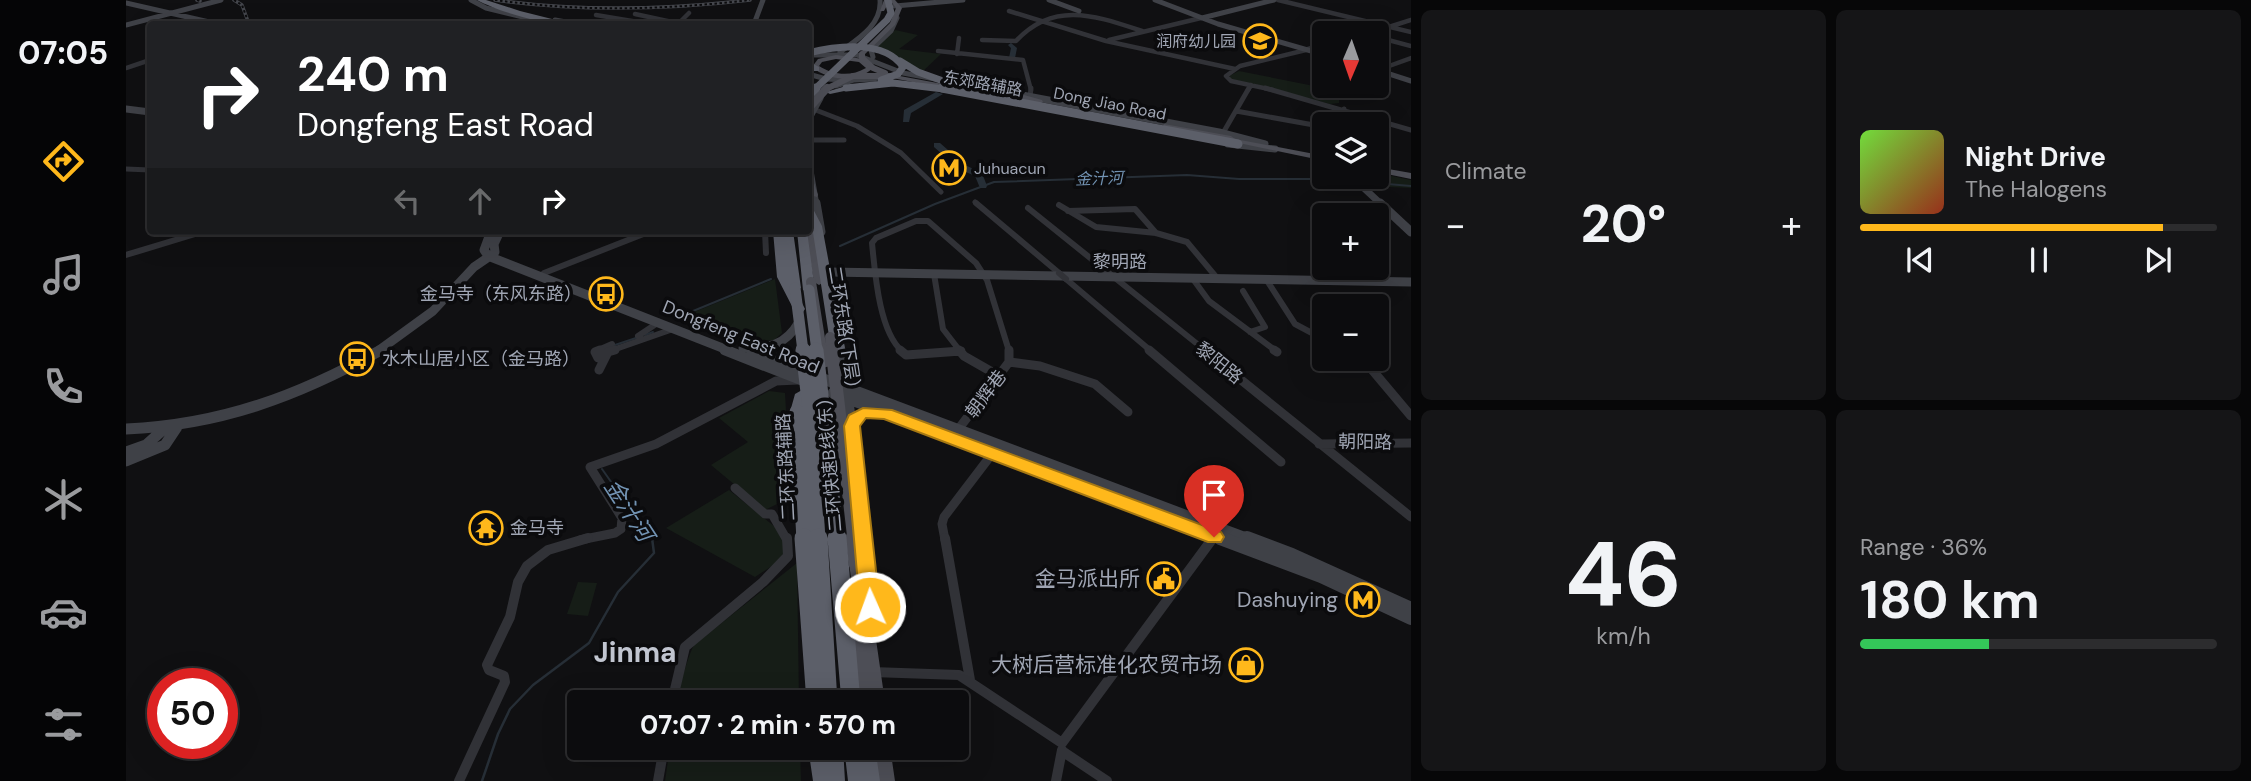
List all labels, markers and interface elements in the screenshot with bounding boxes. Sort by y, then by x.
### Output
north arrow [1312,21,1390,98]
map controls [1312,21,1389,371]
school or university icon: 润府幼儿园 [1241,22,1279,60]
place label: 润府幼儿园 [1156,31,1236,52]
text: 07:05 [18,32,108,74]
text: 240 m [297,42,449,106]
icon: right [182,49,273,140]
street label: 东郊路辅路 [942,66,1024,101]
street label: Dong Jiao Road [1052,82,1168,125]
text: Dongfeng East Road [297,104,594,146]
button: layers [1312,112,1389,189]
icon: directions [39,137,88,186]
text: Night Drive [1965,140,2106,174]
metro station icon: Juhuacun [930,149,968,187]
text: Climate [1445,156,1527,186]
place label: Juhuacun [974,158,1046,179]
water label: 金汁河 [1075,167,1126,190]
text: The Halogens [1965,174,2107,204]
icon: left [388,182,426,220]
icon: ahead [461,182,499,220]
icon: right [534,182,572,220]
text: 20° [1581,190,1666,258]
text: − [1445,200,1466,250]
text: + [1781,200,1802,250]
button: + [1312,203,1389,280]
icon: previous [1901,241,1939,279]
icon: pause [2020,241,2058,279]
icon: next [2139,241,2177,279]
icon: music [39,250,88,299]
street label: 黎明路 [1093,250,1147,274]
street label: 二环东路(下层) [823,264,865,388]
bus stop icon: 金马寺（东风东路） [587,275,625,313]
place label: 金马寺（东风东路） [420,282,582,306]
button: − [1312,294,1389,371]
street label: Dongfeng East Road [659,295,823,379]
street label: 黎阳路 [1190,337,1248,389]
bus stop icon: 水木山居小区（金马路） [338,340,376,378]
place label: 水木山居小区（金马路） [382,347,580,371]
icon: phone [39,362,88,411]
street label: 朝辉巷 [960,365,1012,423]
street label: 二环快速B线(东) [812,399,848,533]
street label: 二环东路辅路 [771,412,801,522]
street label: 朝阳路 [1338,430,1392,454]
pin [1184,465,1244,537]
water label: 金汁河 [598,473,663,550]
icon: climate [39,475,88,524]
icon: arrive [1195,476,1233,514]
temple icon: 金马寺 [467,509,505,547]
place label: 金马寺 [510,516,564,540]
text: 46 [1565,516,1682,634]
text: Range · 36% [1860,532,1987,562]
public building icon: 金马派出所 [1145,560,1183,598]
place label: 金马派出所 [1035,565,1140,593]
text: 180 km [1860,566,2040,634]
position arrow [833,570,907,644]
metro station icon: Dashuying [1344,581,1382,619]
place label: Dashuying [1237,586,1338,614]
icon: car [39,588,88,637]
text: km/h [1596,621,1651,651]
district label: Jinma [594,634,676,671]
shop icon: 大树后营标准化农贸市场 [1227,646,1265,684]
place label: 大树后营标准化农贸市场 [991,651,1222,679]
speed limit sign: 50 [147,668,238,759]
icon: filters [39,700,88,749]
text: 07:07 · 2 min · 570 m [640,708,896,742]

